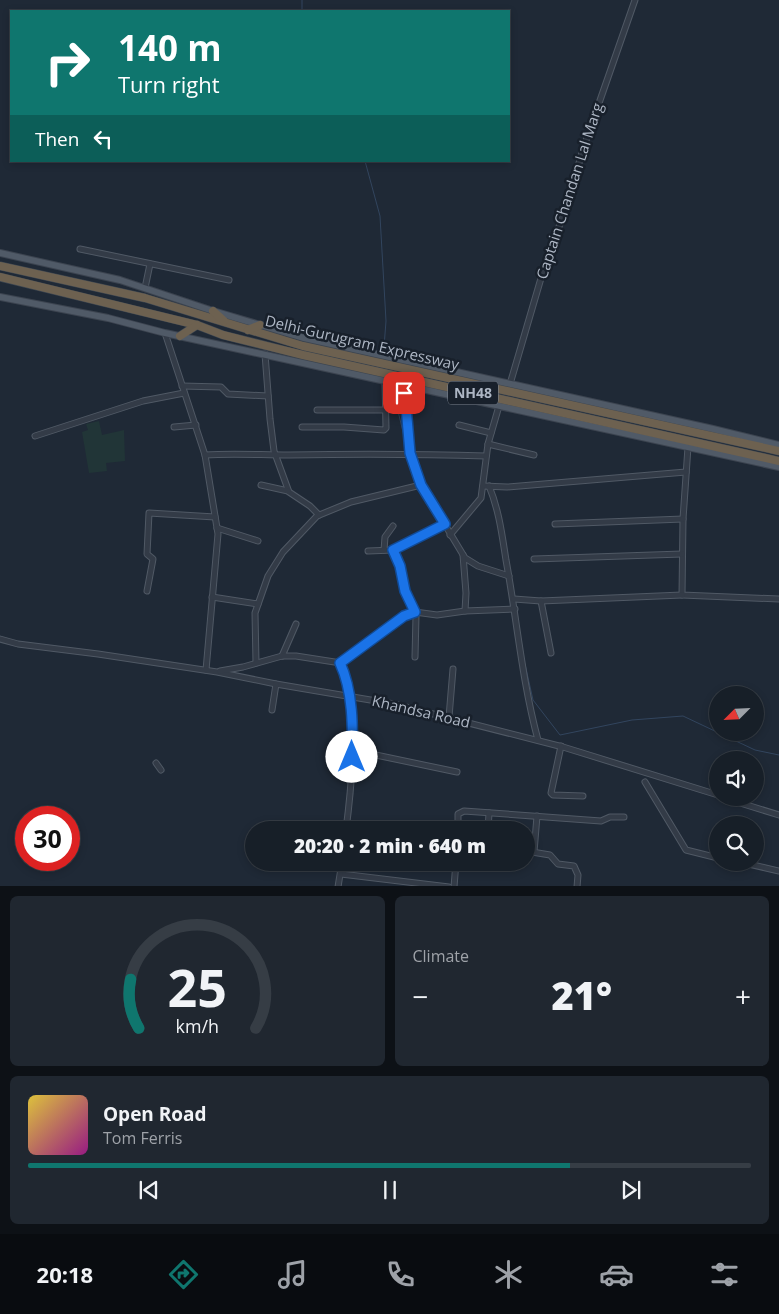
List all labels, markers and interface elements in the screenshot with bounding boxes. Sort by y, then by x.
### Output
text: 140 m [118,24,222,71]
icon: right [35,30,100,95]
text: Turn right [118,69,220,99]
street label: Captain Chandan Lal Marg [531,100,607,281]
icon: left [89,125,117,153]
text: Then [35,126,79,152]
street label: Delhi-Gurugram Expressway [263,310,462,374]
pin [383,372,425,414]
icon: arrive [390,379,418,407]
road number: NH48 [448,382,498,404]
north arrow [709,686,764,741]
map controls [709,686,764,871]
street label: Khandsa Road [370,690,472,732]
position arrow [325,730,377,782]
button: sound [709,751,764,806]
speed limit sign: 30 [15,806,80,871]
button: search [709,816,764,871]
text: 20:20 · 2 min · 640 m [294,833,486,859]
text: Climate [413,945,469,967]
text: 25 [168,951,227,1022]
text: 21° [551,969,612,1021]
text: − [413,977,429,1015]
text: + [735,977,751,1015]
text: km/h [176,1014,219,1038]
text: Open Road [103,1101,207,1127]
text: Tom Ferris [103,1127,182,1149]
icon: previous [135,1176,163,1204]
icon: pause [376,1176,404,1204]
icon: next [617,1176,645,1204]
icon: directions [166,1257,201,1292]
icon: music [275,1257,310,1292]
icon: phone [383,1257,418,1292]
icon: climate [491,1257,526,1292]
icon: car [599,1257,634,1292]
icon: filters [707,1257,742,1292]
text: 20:18 [37,1259,93,1289]

